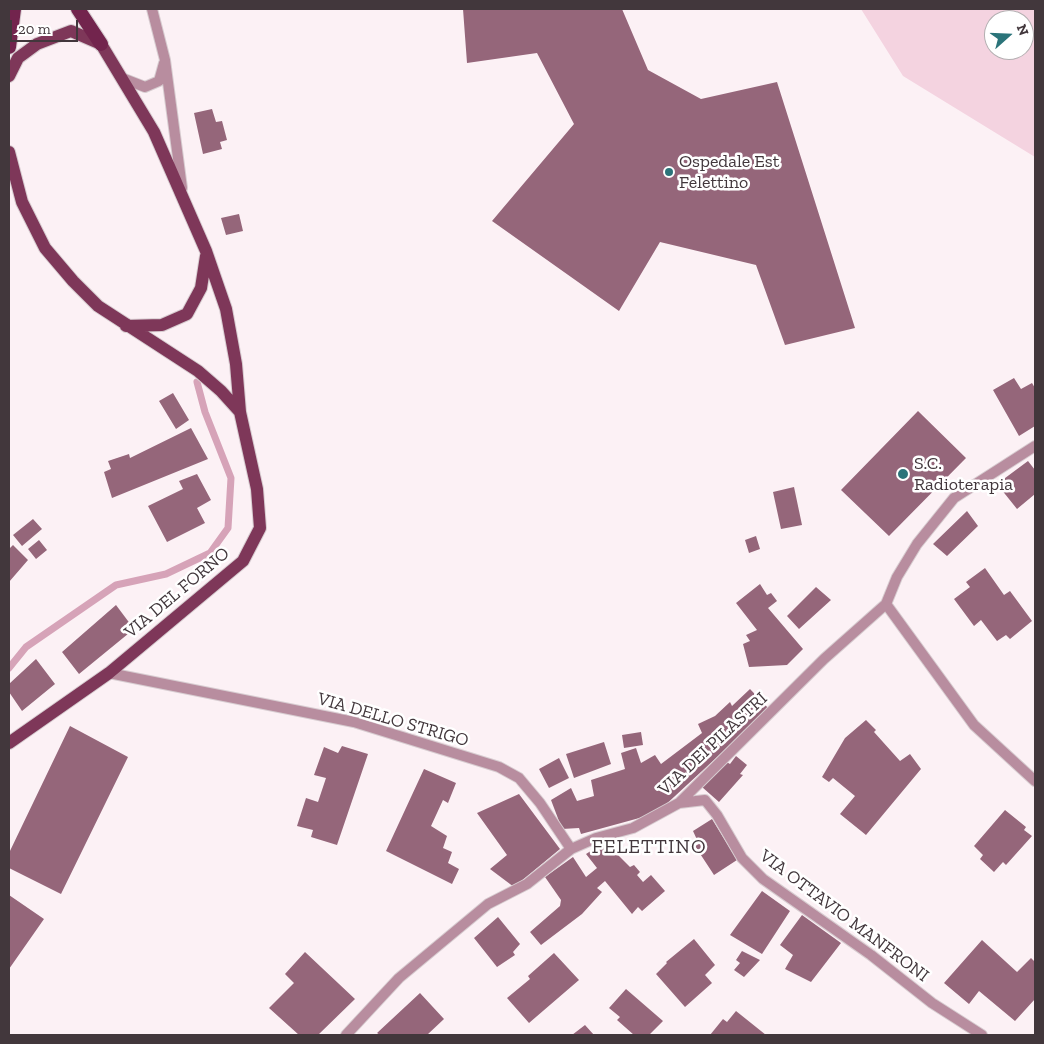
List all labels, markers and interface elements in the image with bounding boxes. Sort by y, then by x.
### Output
scale bar [12,10,80,42]
north arrow [984,10,1034,60]
text: 20 m [18,20,51,38]
text: N [1013,22,1032,38]
place label: Ospedale Est Felettino [679,151,779,193]
marker: Ospedale Est Felettino [663,166,675,178]
place label: S.C. Radioterapia [914,453,1013,496]
marker: S.C. Radioterapia [896,467,910,481]
street label: VIA DEL FORNO [120,543,234,643]
street label: VIA DELLO STRIGO [315,688,471,752]
street label: VIA DEI PILASTRI [654,688,772,800]
district label: FELETTINO [590,835,708,859]
street label: VIA OTTAVIO MANFRONI [755,845,933,987]

